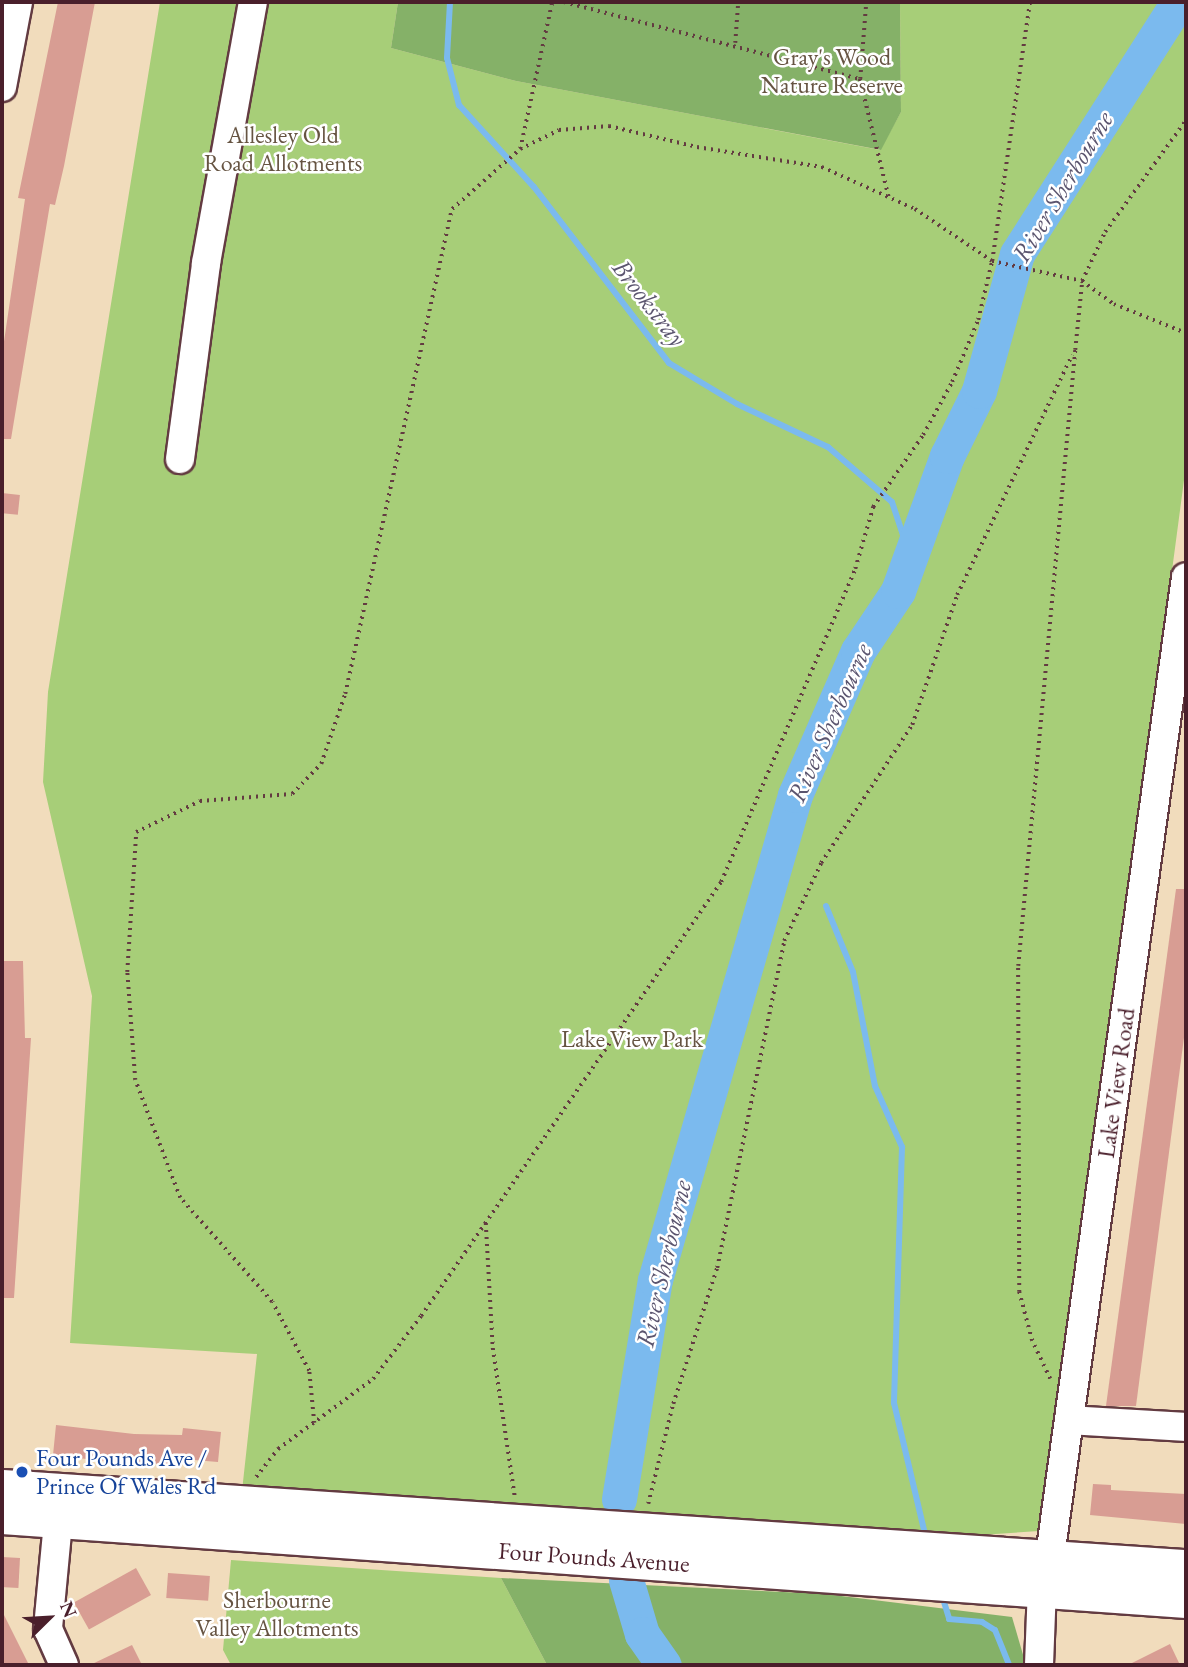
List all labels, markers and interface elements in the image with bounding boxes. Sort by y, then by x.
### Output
park label: Gray's Wood Nature Reserve [761,43,903,99]
water label: River Sherbourne [1006,106,1120,268]
park label: Allesley Old Road Allotments [204,121,362,177]
water label: Brookstray [605,253,693,353]
water label: River Sherbourne [781,639,879,807]
street label: Lake View Road [1091,1006,1141,1160]
park label: Lake View Park [561,1025,703,1053]
water label: River Sherbourne [630,1177,698,1351]
place label: Four Pounds Ave / Prince Of Wales Rd [36,1444,216,1500]
marker: Four Pounds Ave / Prince Of Wales Rd [14,1464,30,1480]
street label: Four Pounds Avenue [497,1536,691,1578]
north arrow [14,1583,84,1653]
park label: Sherbourne Valley Allotments [195,1586,359,1642]
text: N [54,1597,83,1621]

